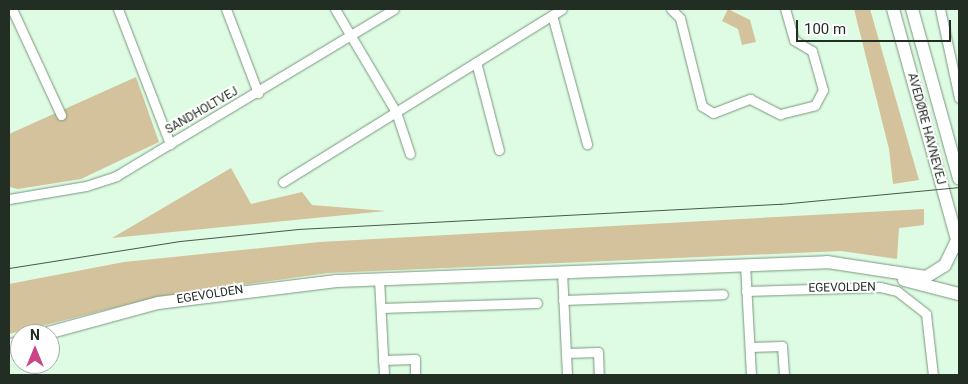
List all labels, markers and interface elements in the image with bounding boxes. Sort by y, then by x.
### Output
scale bar [798,10,953,42]
text: 100 m [804,20,846,38]
street label: AVEDØRE HAVNEVEJ [904,72,948,186]
street label: SANDHOLTVEJ [163,84,241,138]
street label: EGEVOLDEN [808,280,876,296]
street label: EGEVOLDEN [176,283,244,307]
north arrow [10,324,60,374]
text: N [30,327,40,343]

